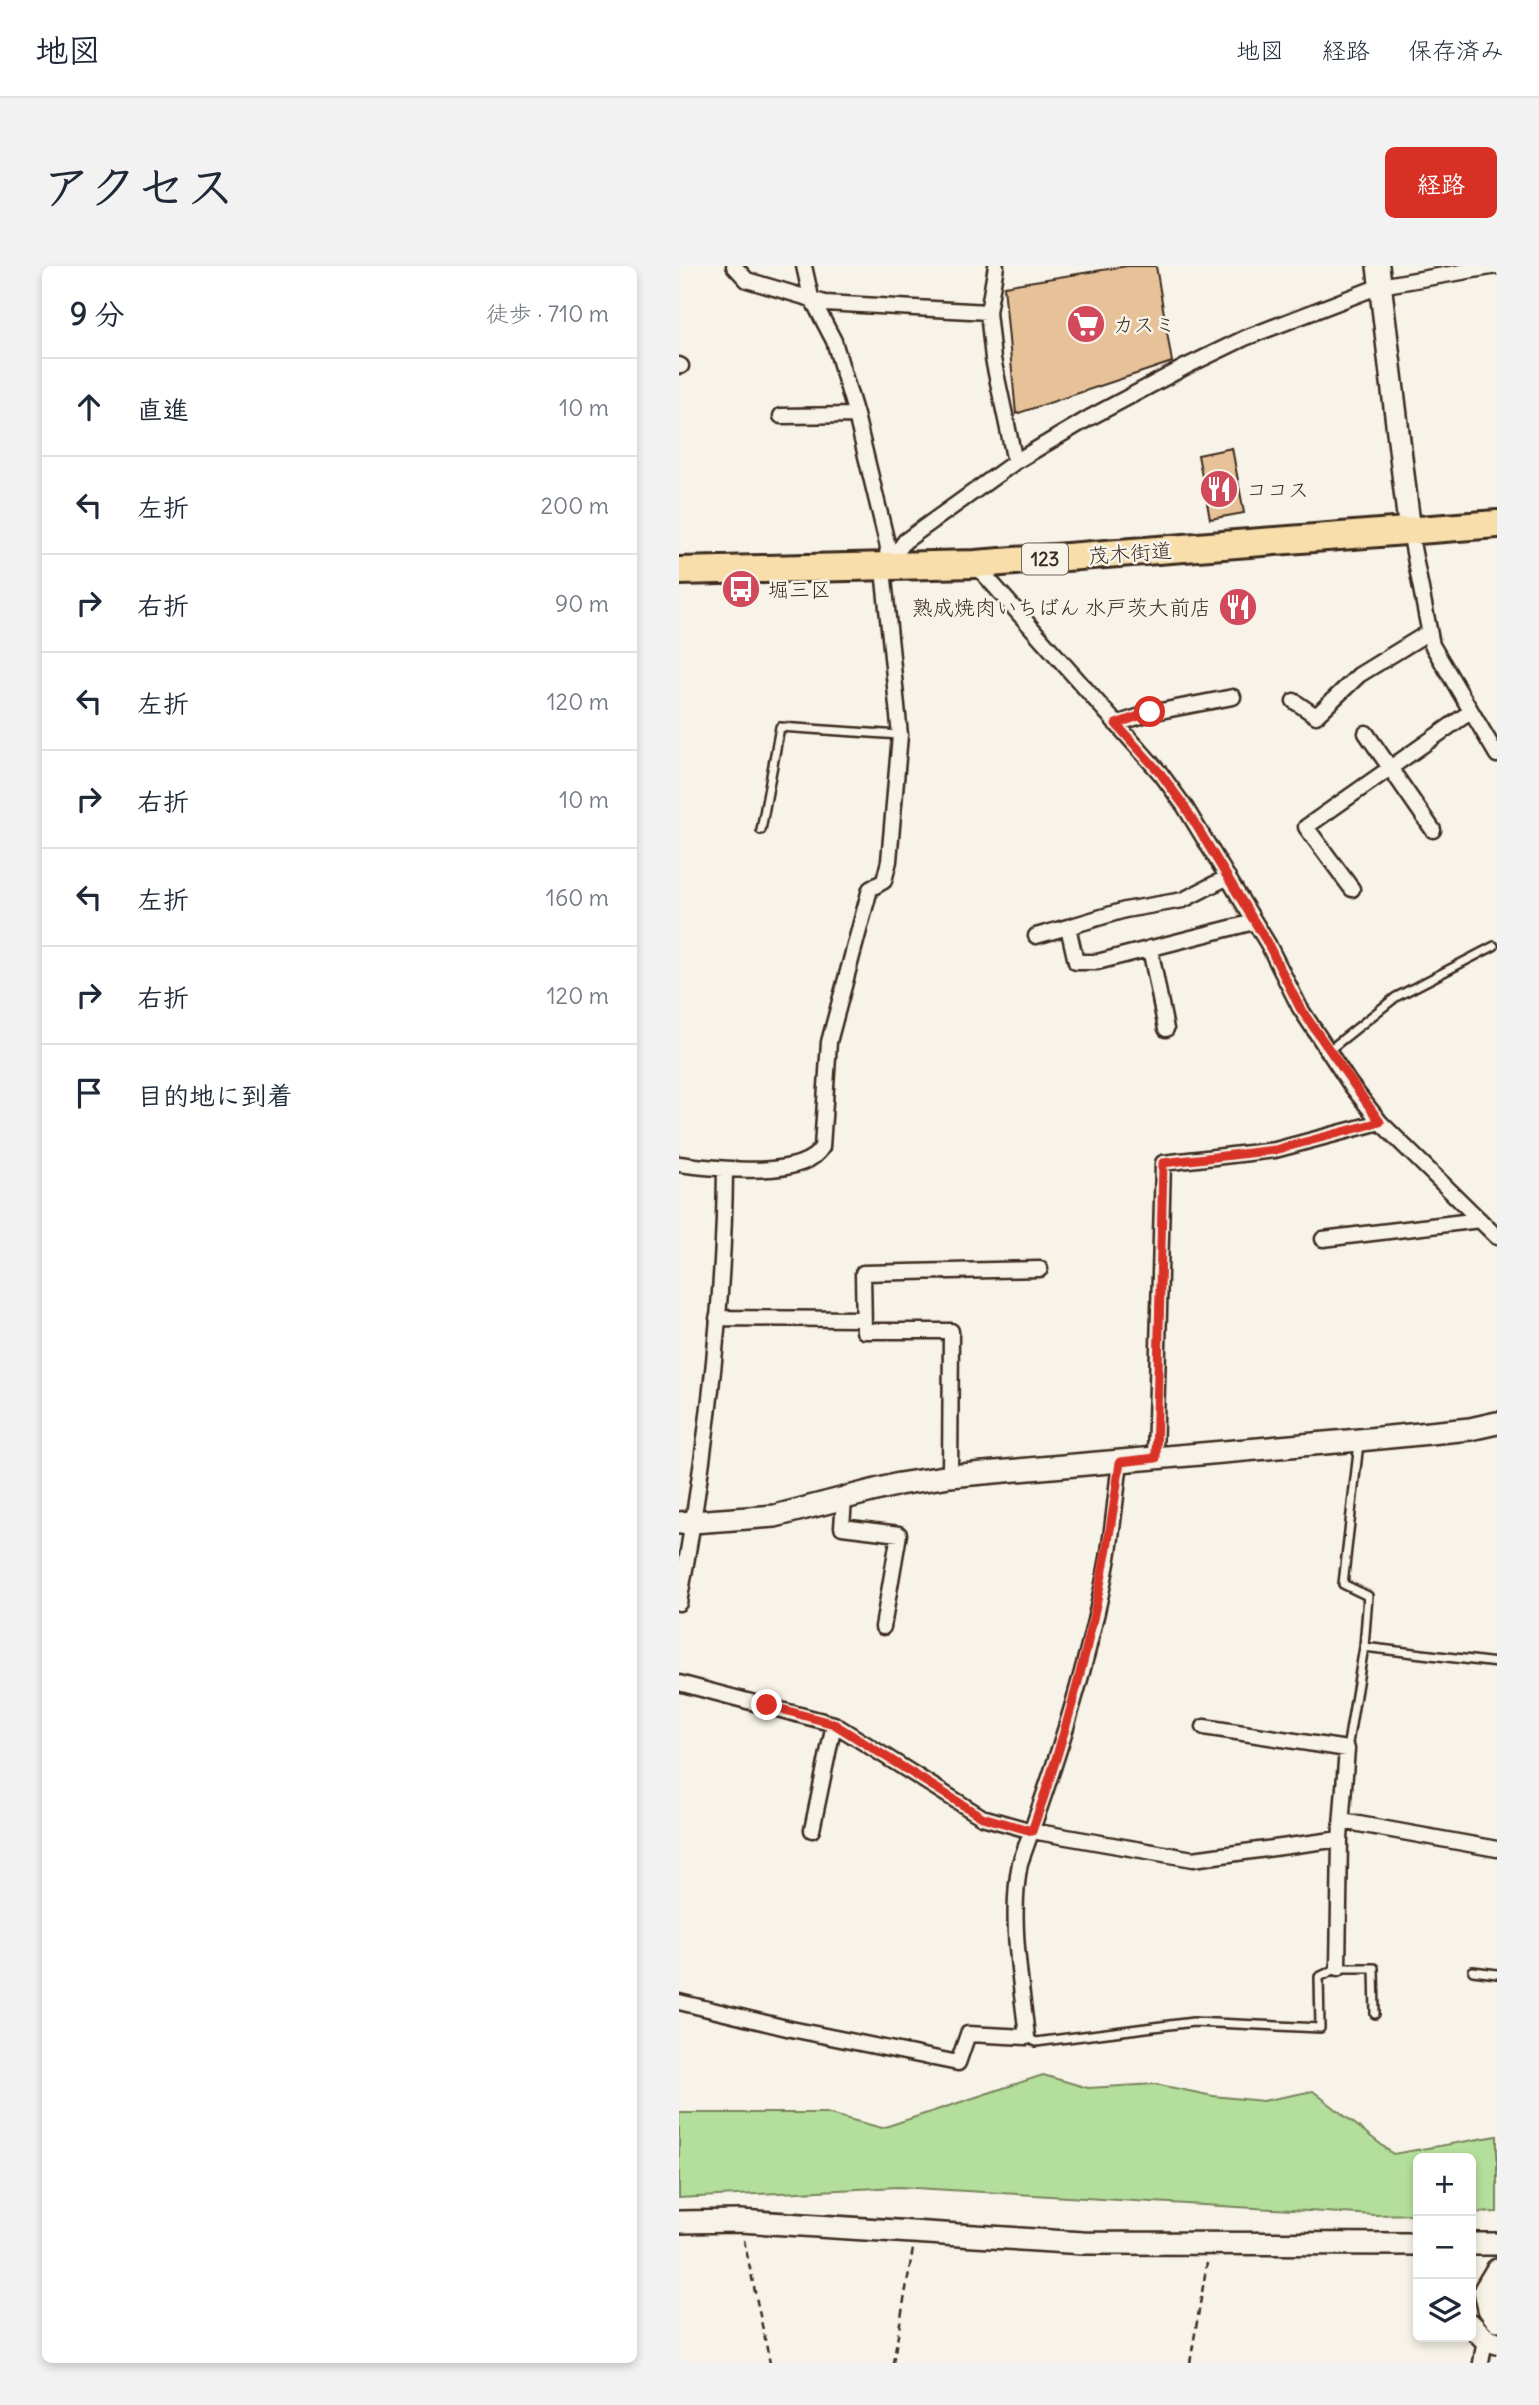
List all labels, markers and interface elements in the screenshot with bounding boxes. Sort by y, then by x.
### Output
text: 地図 [35,29,101,71]
text: 地図 [1236,35,1284,65]
text: 経路 [1322,35,1370,65]
text: 保存済み [1408,35,1504,65]
button: 経路 [1385,147,1497,218]
text: アクセス [42,156,235,217]
text: 9 分 [70,295,124,333]
text: 徒歩 · 710 m [486,299,609,328]
supermarket icon: カスミ [1065,303,1107,345]
place label: カスミ [1113,311,1176,338]
icon: ahead [70,388,108,426]
text: 直進 [137,393,189,426]
text: 10 m [559,393,609,422]
restaurant icon: ココス [1198,468,1240,510]
place label: ココス [1246,476,1309,503]
icon: left [70,486,108,524]
text: 左折 [137,491,189,524]
text: 200 m [540,491,609,520]
street label: 茂木街道 [1087,537,1173,569]
road number: 123 [1022,544,1068,574]
bus stop icon: 堀三区 [720,568,762,610]
place label: 堀三区 [768,576,831,603]
icon: right [70,584,108,622]
restaurant icon: 熟成焼肉いちばん 水戸茨大前店 [1217,586,1259,628]
text: 右折 [137,589,189,622]
text: 90 m [555,589,609,618]
place label: 熟成焼肉いちばん 水戸茨大前店 [912,594,1211,621]
icon: left [70,682,108,720]
text: 左折 [137,687,189,720]
text: 120 m [546,687,609,716]
route start [1134,696,1165,727]
icon: right [70,780,108,818]
text: 右折 [137,785,189,818]
text: 10 m [559,785,609,814]
icon: left [70,878,108,916]
text: 左折 [137,883,189,916]
text: 160 m [546,883,609,912]
icon: right [70,976,108,1014]
text: 右折 [137,981,189,1014]
text: 120 m [546,981,609,1010]
icon: arrive [70,1074,108,1112]
text: 目的地に到着 [137,1079,293,1112]
route end [751,1689,782,1720]
map controls [1413,2153,1476,2342]
button: + [1413,2153,1476,2216]
button: − [1413,2216,1476,2279]
button: layers [1413,2279,1476,2342]

